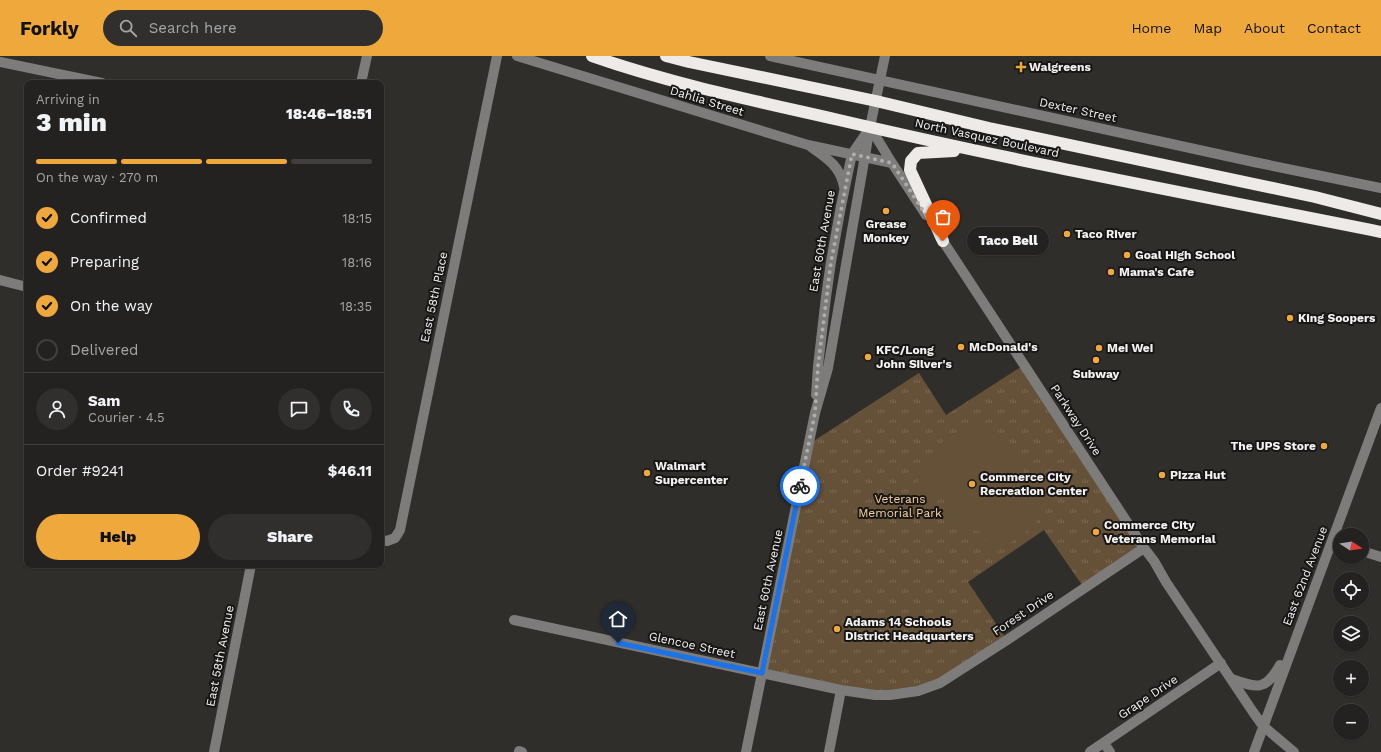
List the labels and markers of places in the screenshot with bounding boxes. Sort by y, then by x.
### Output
place label: Walgreens [1029,60,1091,74]
marker: Walgreens [1016,62,1026,72]
pin [926,200,960,241]
marker: Grease Monkey [881,206,891,216]
place label: Grease Monkey [863,217,909,245]
callout: Taco Bell [967,227,1049,255]
place label: Taco River [1075,227,1137,241]
marker: Taco River [1062,229,1072,239]
place label: Goal High School [1135,248,1235,262]
marker: Goal High School [1122,250,1132,260]
place label: Mama's Cafe [1119,265,1194,279]
marker: Mama's Cafe [1106,267,1116,277]
place label: King Soopers [1298,311,1376,325]
marker: King Soopers [1285,313,1295,323]
place label: McDonald's [969,340,1038,354]
place label: Mei Wei [1107,341,1153,355]
marker: McDonald's [956,342,966,352]
place label: KFC/Long John Silver's [876,343,952,371]
marker: Mei Wei [1094,343,1104,353]
marker: KFC/Long John Silver's [863,352,873,362]
marker: Subway [1091,355,1101,365]
place label: Subway [1073,367,1120,381]
place label: The UPS Store [1231,439,1316,453]
marker: The UPS Store [1319,441,1329,451]
place label: Walmart Supercenter [655,459,729,487]
marker: Walmart Supercenter [642,468,652,478]
place label: Pizza Hut [1170,468,1226,482]
place label: Commerce City Recreation Center [980,470,1088,498]
marker: Pizza Hut [1157,470,1167,480]
marker: Commerce City Recreation Center [967,479,977,489]
place label: Commerce City Veterans Memorial [1104,518,1216,546]
marker: Commerce City Veterans Memorial [1091,527,1101,537]
pin [601,602,635,643]
place label: Adams 14 Schools District Headquarters [845,615,974,643]
marker: Adams 14 Schools District Headquarters [832,624,842,634]

